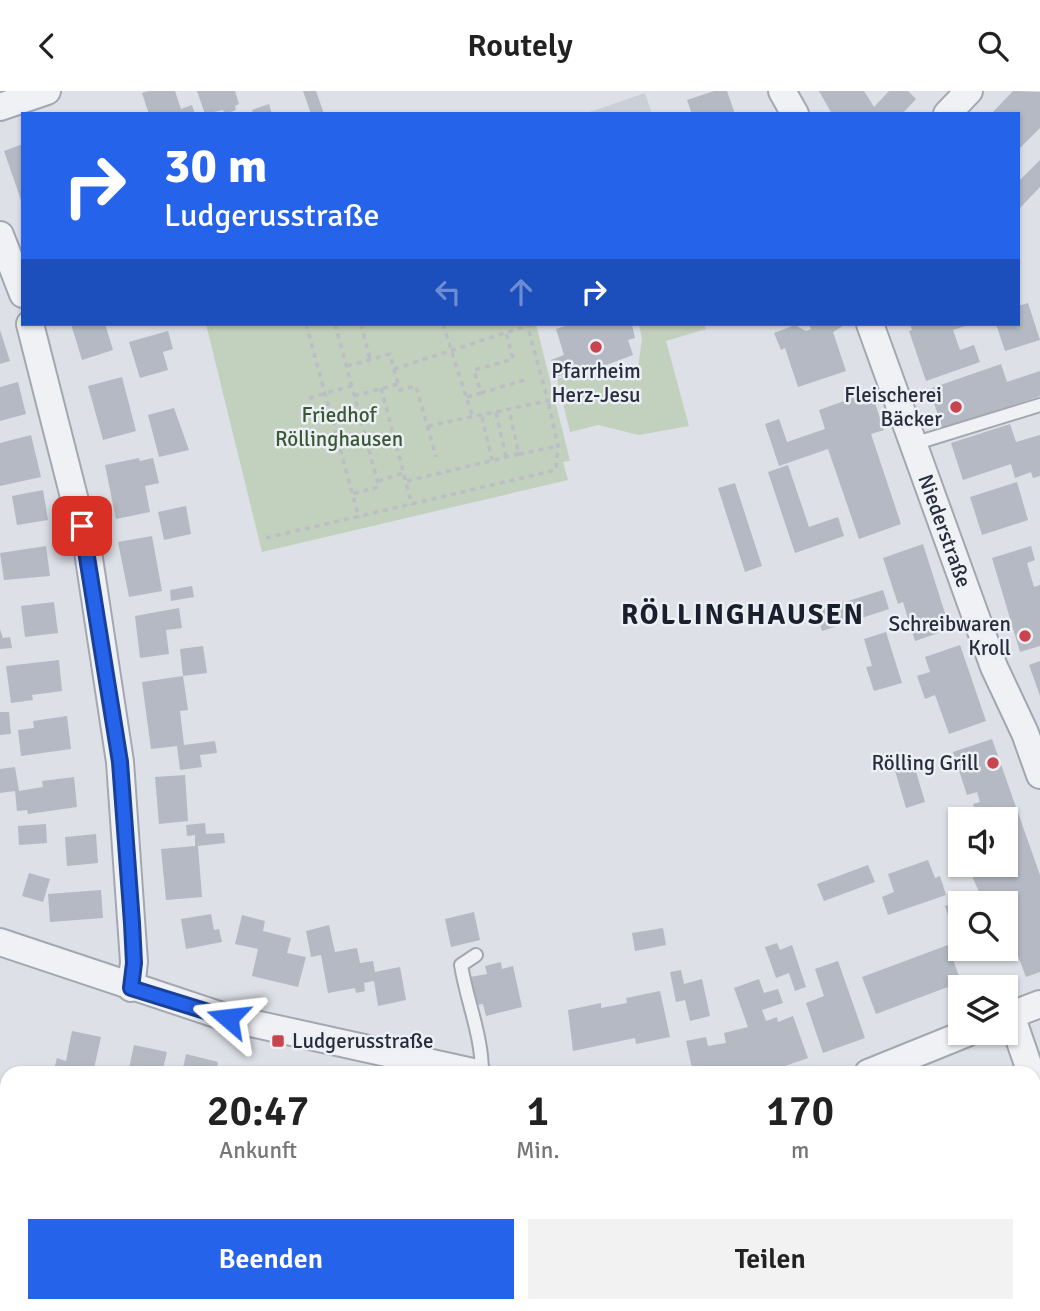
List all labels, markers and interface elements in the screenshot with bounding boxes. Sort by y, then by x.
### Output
text: Routely [467,26,573,65]
icon: back [28,27,66,65]
icon: search [974,27,1012,65]
text: 30 m [164,136,267,196]
icon: right [49,140,140,231]
text: Ludgerusstraße [164,196,380,235]
icon: left [429,273,467,311]
icon: ahead [502,273,540,311]
icon: right [575,273,613,311]
marker: Pfarrheim Herz-Jesu [588,339,604,355]
place label: Pfarrheim Herz-Jesu [551,358,641,408]
place label: Fleischerei Bäcker [844,382,942,432]
marker: Fleischerei Bäcker [948,399,964,415]
park label: Friedhof Röllinghausen [275,402,403,452]
street label: Niederstraße [912,471,977,591]
pin [52,496,112,556]
icon: arrive [63,507,101,545]
district label: RÖLLINGHAUSEN [621,598,865,632]
place label: Schreibwaren Kroll [888,611,1011,661]
marker: Schreibwaren Kroll [1017,628,1033,644]
place label: Rölling Grill [872,750,979,776]
marker: Rölling Grill [985,755,1001,771]
map controls [948,807,1018,1045]
button: sound [948,807,1018,877]
button: search [948,891,1018,961]
button: layers [948,975,1018,1045]
position arrow [191,981,265,1055]
place label: Ludgerusstraße [292,1028,434,1054]
marker: Ludgerusstraße [270,1033,286,1049]
text: 20:47 [207,1086,309,1137]
text: 1 [526,1086,549,1137]
text: 170 [766,1086,834,1137]
text: Ankunft [219,1136,297,1165]
text: Min. [516,1136,559,1165]
text: m [791,1136,809,1165]
button: Beenden [28,1219,514,1299]
button: Teilen [528,1219,1013,1299]

